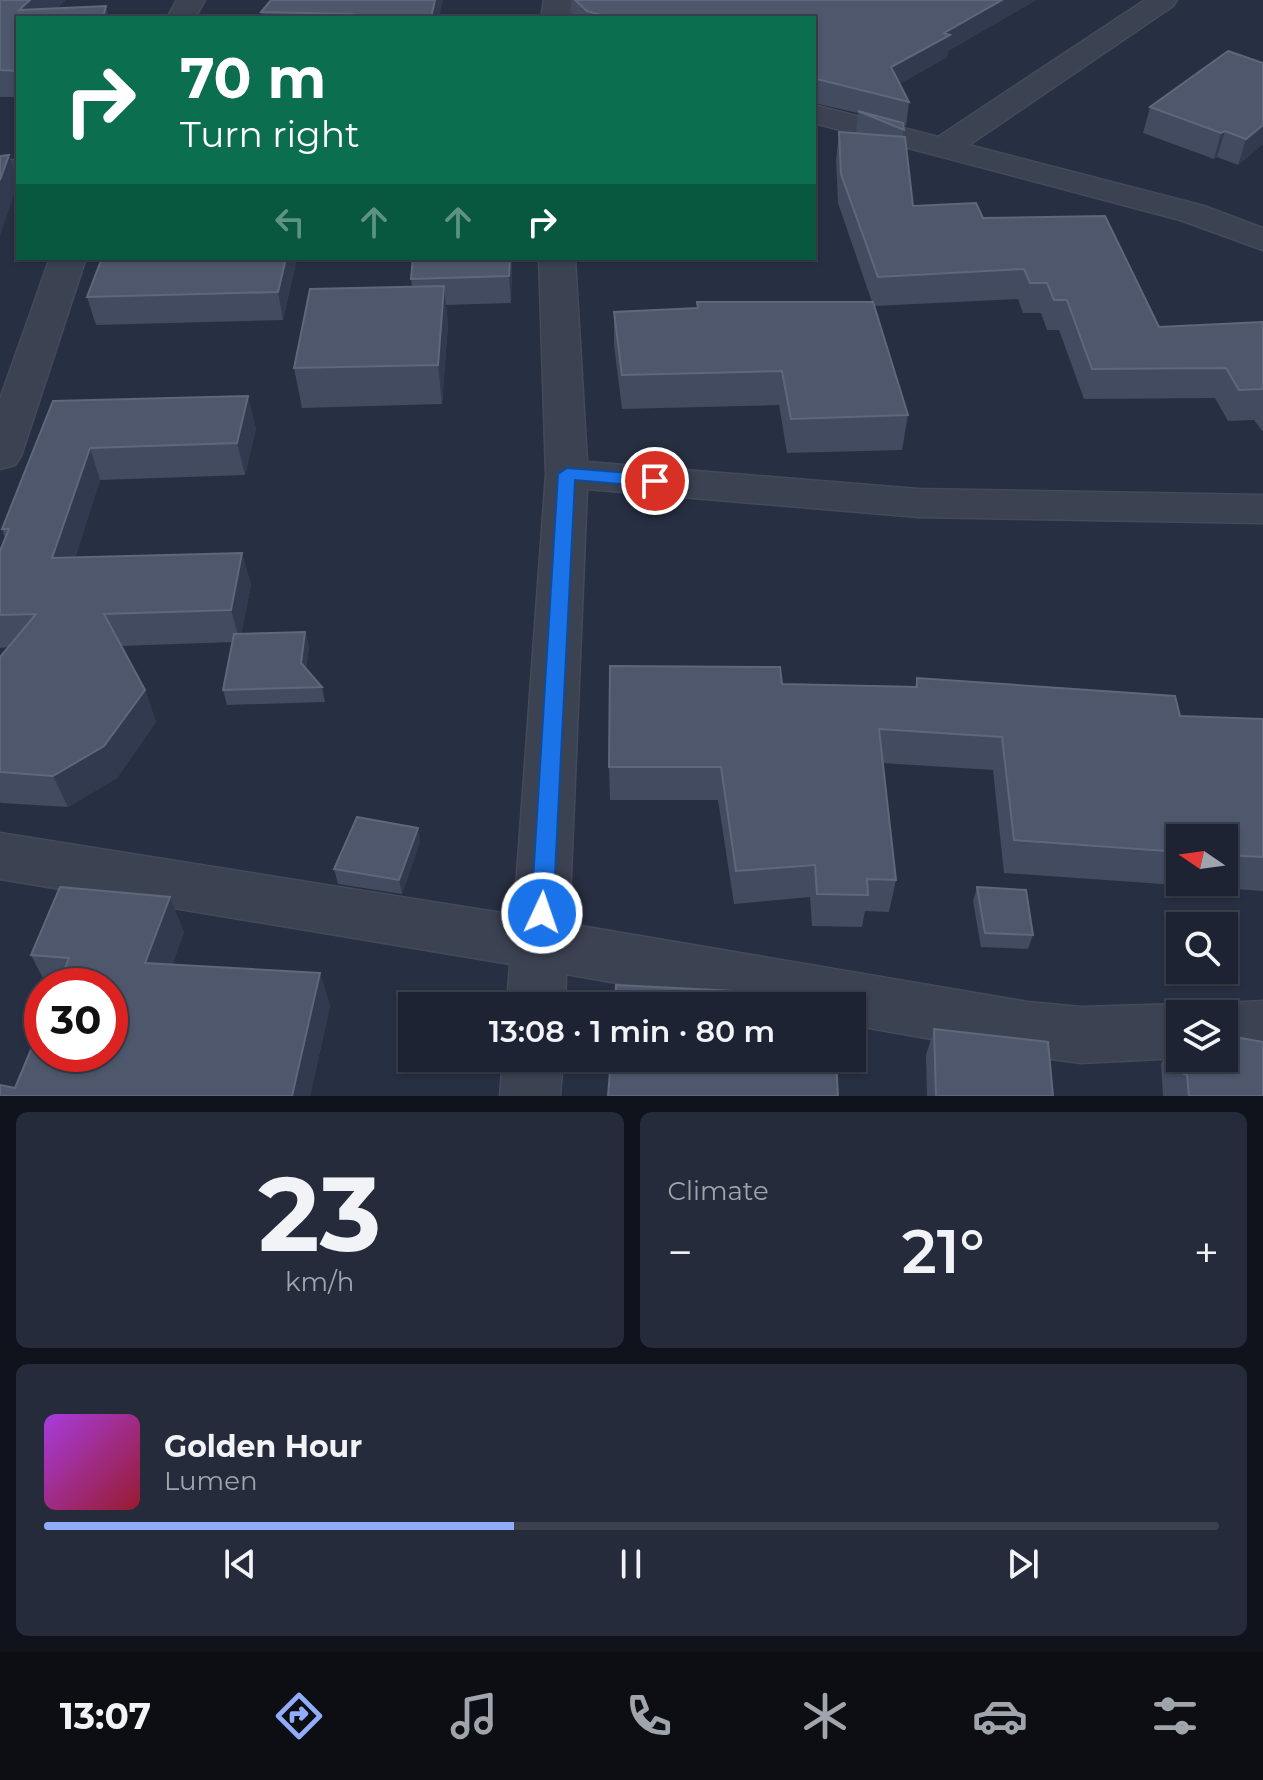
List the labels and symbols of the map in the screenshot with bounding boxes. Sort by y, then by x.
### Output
pin [621,447,689,515]
north arrow [1166,824,1238,896]
position arrow [500,871,584,955]
speed limit sign: 30 [24,968,128,1072]

